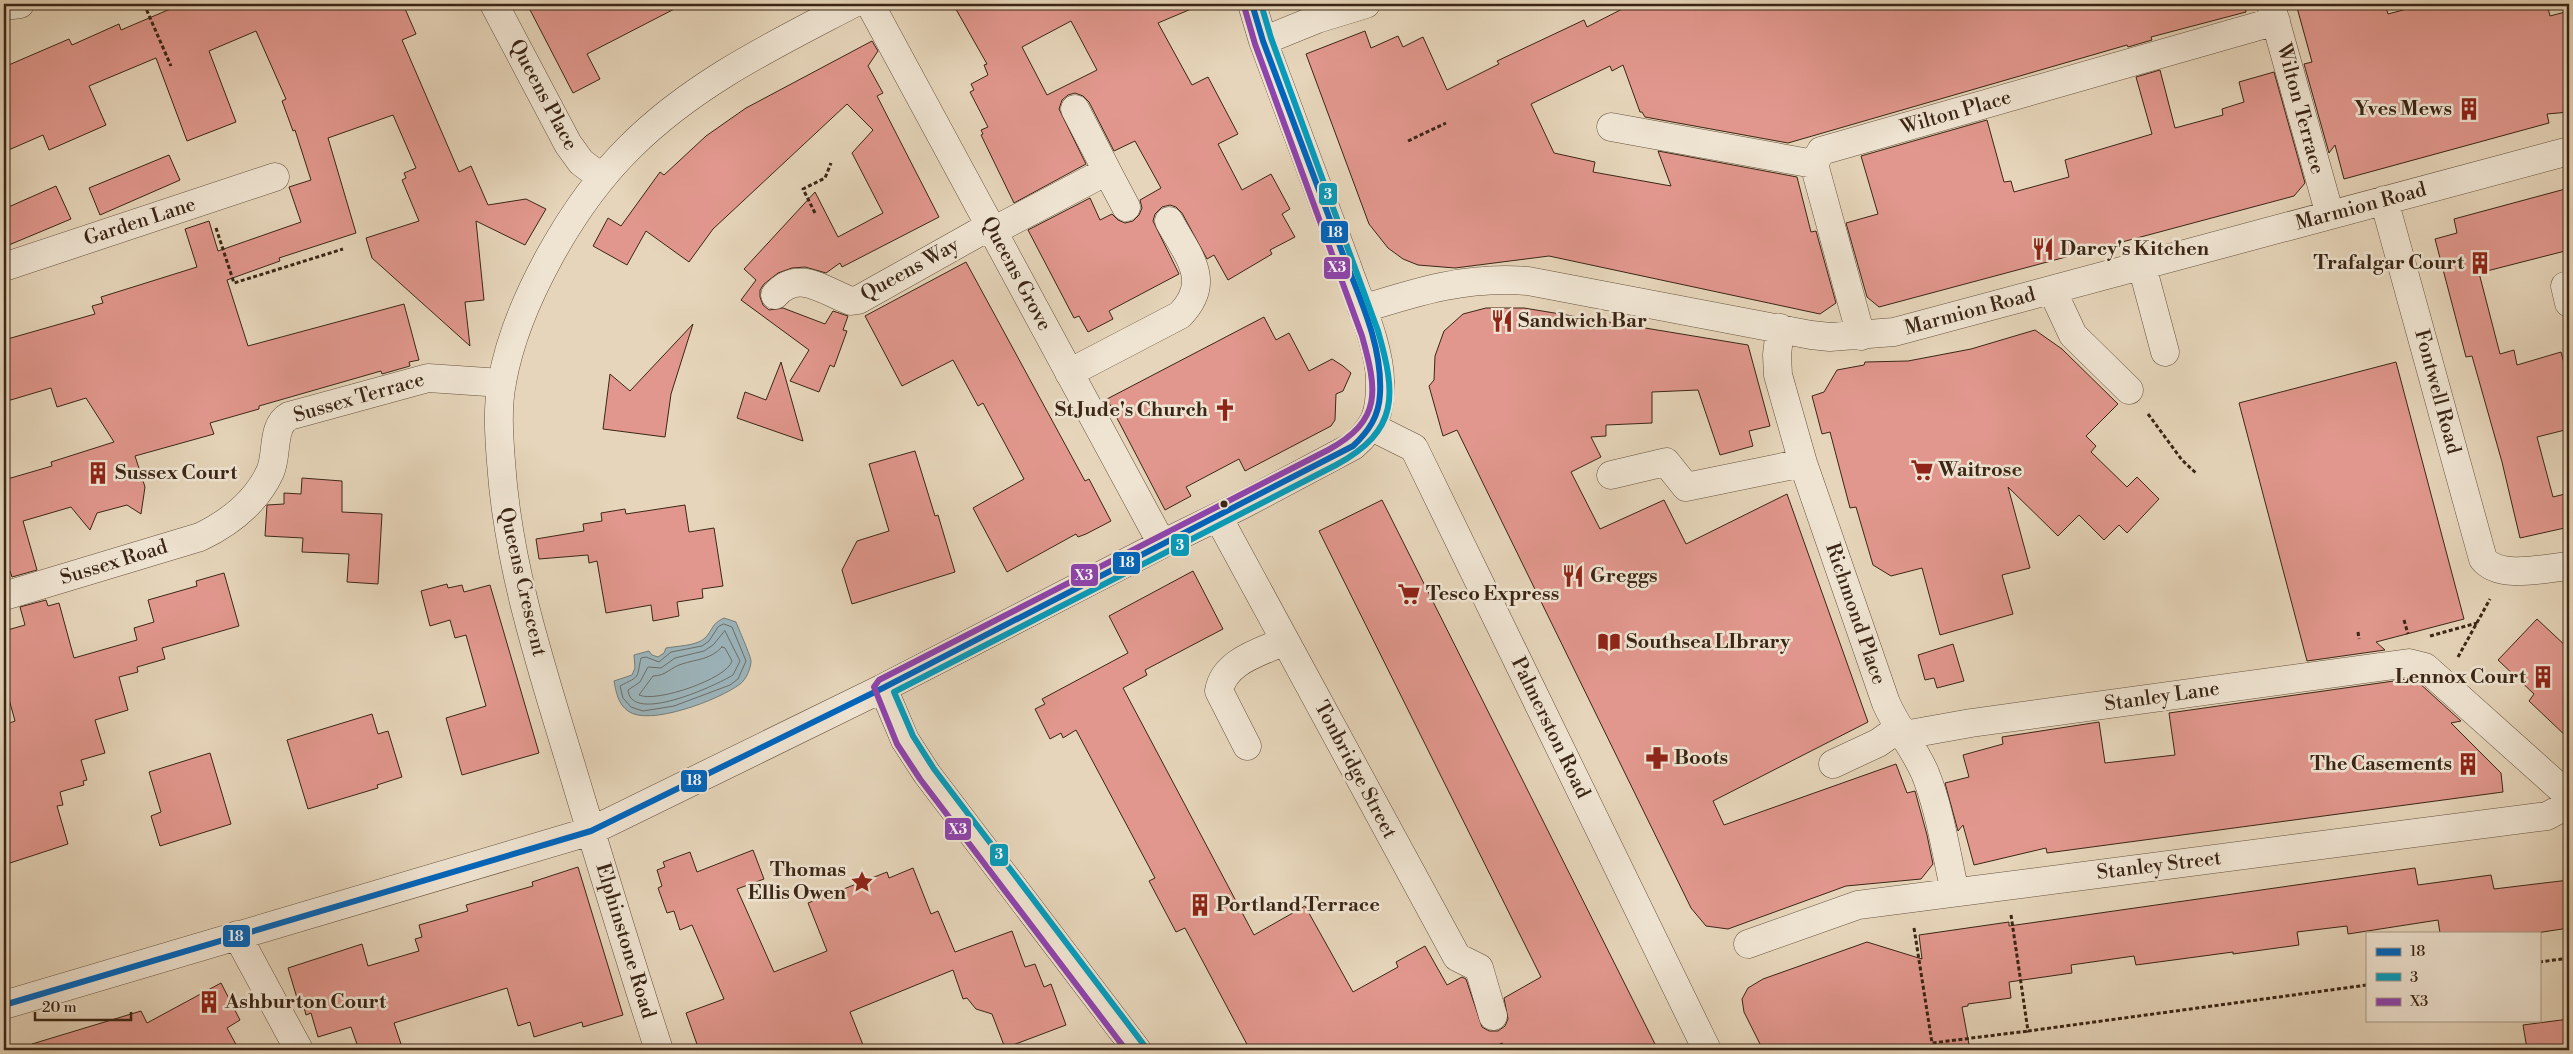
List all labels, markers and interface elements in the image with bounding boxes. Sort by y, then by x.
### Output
street label: Queens Place [503,35,583,155]
street label: Wilton Terrace [2270,40,2329,177]
street label: Wilton Place [1897,85,2014,141]
building icon: Yves Mews [2456,96,2482,122]
place label: Yves Mews [2354,97,2452,122]
street label: Marmion Road [2293,177,2430,236]
line badge: 3 [1318,182,1338,206]
text: 3 [1324,186,1332,204]
street label: Garden Lane [81,192,199,252]
street label: Queens Grove [975,213,1057,335]
line badge: 18 [1320,220,1349,244]
text: 18 [1327,224,1343,242]
street label: Queens Way [856,233,964,307]
restaurant icon: Darcy's Kitchen [2030,236,2056,262]
place label: Darcy's Kitchen [2060,237,2210,262]
building icon: Trafalgar Court [2467,250,2493,276]
place label: Trafalgar Court [2314,251,2465,276]
line badge: X3 [1323,256,1351,280]
text: X3 [1327,259,1346,277]
street label: Marmion Road [1902,282,2039,341]
restaurant icon: Sandwich Bar [1489,308,1515,334]
place label: Sandwich Bar [1518,309,1647,334]
street label: Fontwell Road [2408,327,2466,458]
street label: Sussex Terrace [291,367,427,429]
church icon: St Jude's Church [1212,397,1238,423]
place label: St Jude's Church [1055,398,1209,423]
supermarket icon: Waitrose [1909,457,1935,483]
place label: Waitrose [1937,458,2022,483]
building icon: Sussex Court [85,460,111,486]
place label: Sussex Court [115,461,238,486]
unlabelled marker [1219,499,1229,509]
street label: Queens Crescent [493,505,551,659]
line badge: 3 [1170,533,1190,557]
street label: Sussex Road [57,535,171,591]
text: 3 [1176,537,1184,555]
street label: Richmond Place [1819,540,1891,688]
line badge: 18 [1112,551,1141,575]
text: 18 [1119,554,1135,572]
line badge: X3 [1070,563,1099,587]
restaurant icon: Greggs [1560,563,1586,589]
place label: Greggs [1590,564,1658,589]
text: X3 [1074,567,1093,585]
supermarket icon: Tesco Express [1396,581,1422,607]
place label: Tesco Express [1426,582,1559,607]
library icon: Southsea LIbrary [1596,629,1622,655]
place label: Southsea LIbrary [1626,630,1791,655]
street label: Palmerston Road [1505,653,1595,803]
building icon: Lennox Court [2530,664,2556,690]
place label: Lennox Court [2395,665,2527,690]
street label: Stanley Lane [2103,677,2221,717]
street label: Tonbridge Street [1308,697,1402,843]
pharmacy icon: Boots [1644,745,1670,771]
place label: Boots [1674,746,1728,771]
building icon: The Casements [2455,751,2481,777]
place label: The Casements [2310,752,2452,777]
line badge: 18 [680,769,708,793]
text: 18 [686,772,702,790]
line badge: X3 [944,817,972,841]
text: X3 [948,821,967,839]
line badge: 3 [989,843,1009,867]
text: 3 [995,846,1003,864]
street label: Stanley Street [2095,846,2223,886]
place label: Thomas Ellis Owen [748,858,847,906]
street label: Elphinstone Road [589,860,661,1022]
place icon: Thomas Ellis Owen [849,869,875,895]
building icon: Portland Terrace [1187,892,1213,918]
place label: Portland Terrace [1216,893,1380,918]
line badge: 18 [222,924,251,948]
text: 18 [228,928,244,946]
legend [2366,932,2540,1022]
text: 18 [2410,942,2425,961]
text: 3 [2410,968,2418,987]
scale bar [35,989,131,1021]
building icon: Ashburton Court [196,989,222,1015]
place label: Ashburton Court [224,990,387,1015]
text: X3 [2409,992,2428,1011]
text: 20 m [42,998,77,1017]

